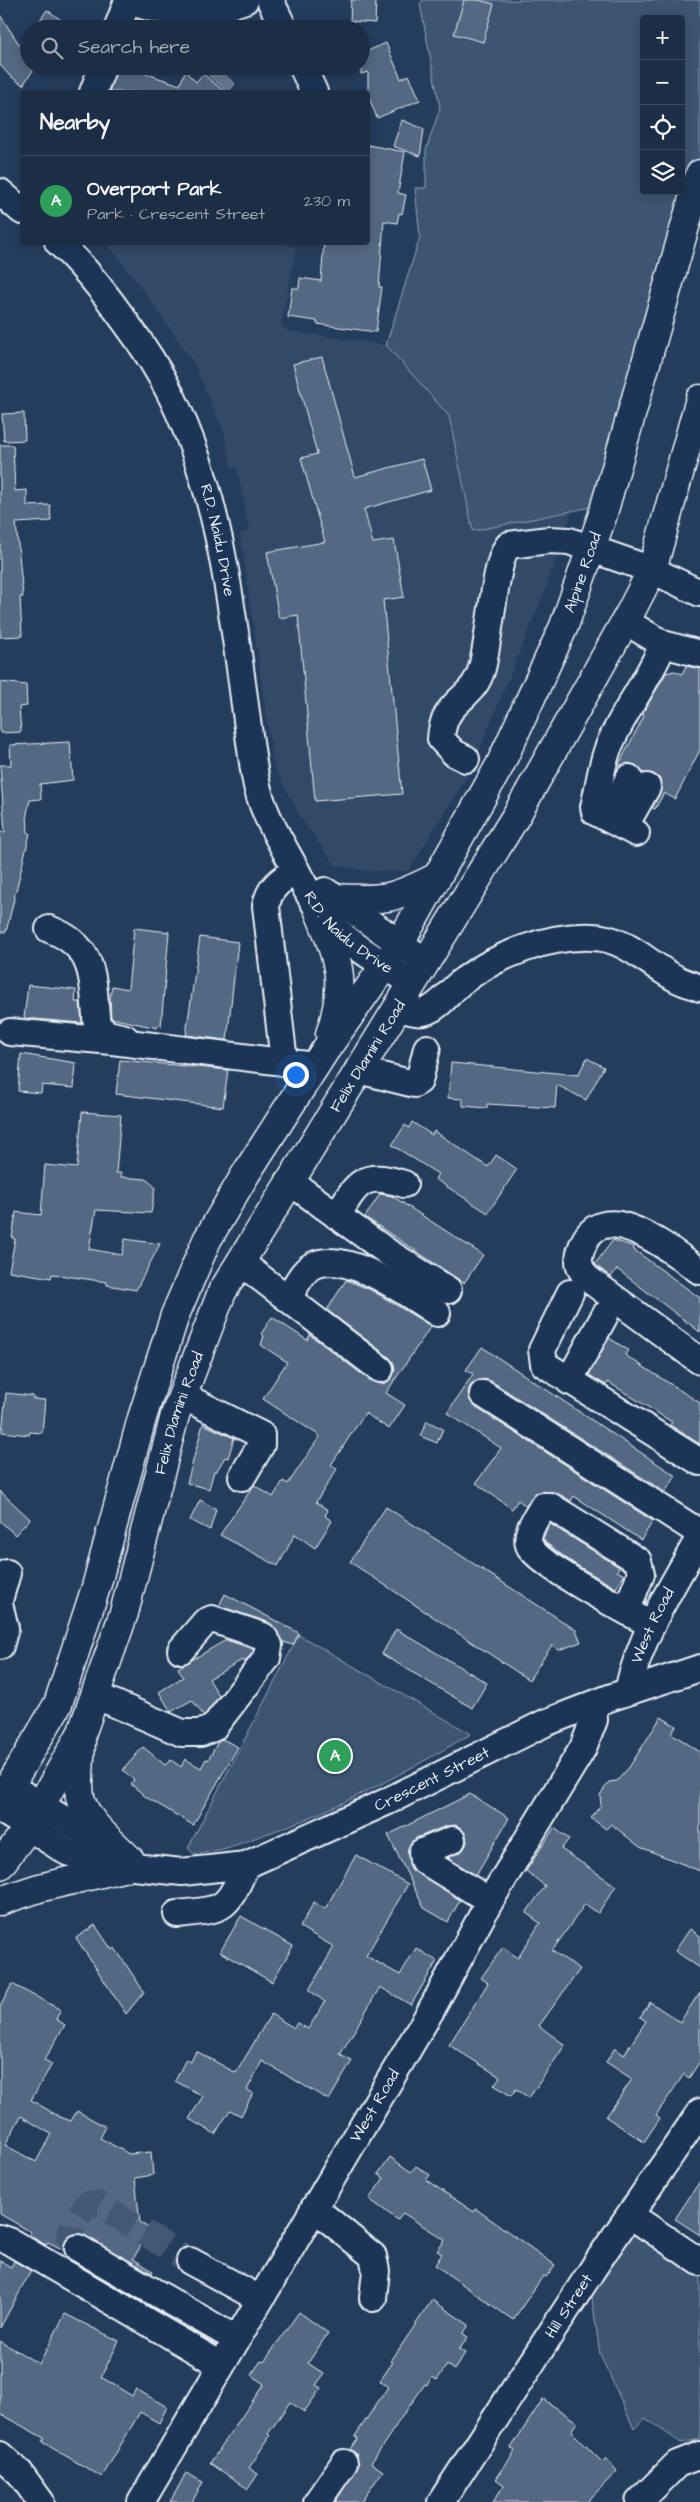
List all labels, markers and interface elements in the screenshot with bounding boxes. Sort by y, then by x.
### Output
map controls [640,15,685,195]
button: + [640,15,685,60]
search box [20,20,370,75]
icon: search [38,34,66,62]
text: Search here [78,34,190,61]
button: − [640,60,685,105]
button: locate [640,105,685,150]
text: Nearby [40,108,110,137]
button: layers [640,150,685,195]
text: Overport Park [87,176,221,203]
text: A [51,190,61,212]
text: 230 m [304,190,350,212]
text: Park · Crescent Street [87,203,265,225]
street label: R.D. Naidu Drive [195,481,241,598]
street label: Alpine Road [558,529,607,616]
street label: R.D. Naidu Drive [299,887,397,979]
street label: Felix Dlamini Road [325,996,411,1116]
your location [283,1062,309,1088]
street label: Felix Dlamini Road [149,1349,209,1477]
street label: West Road [626,1584,680,1667]
pin: A [319,1737,351,1775]
street label: Crescent Street [371,1741,494,1817]
street label: West Road [345,2065,405,2146]
street label: Hill Street [540,2269,598,2342]

